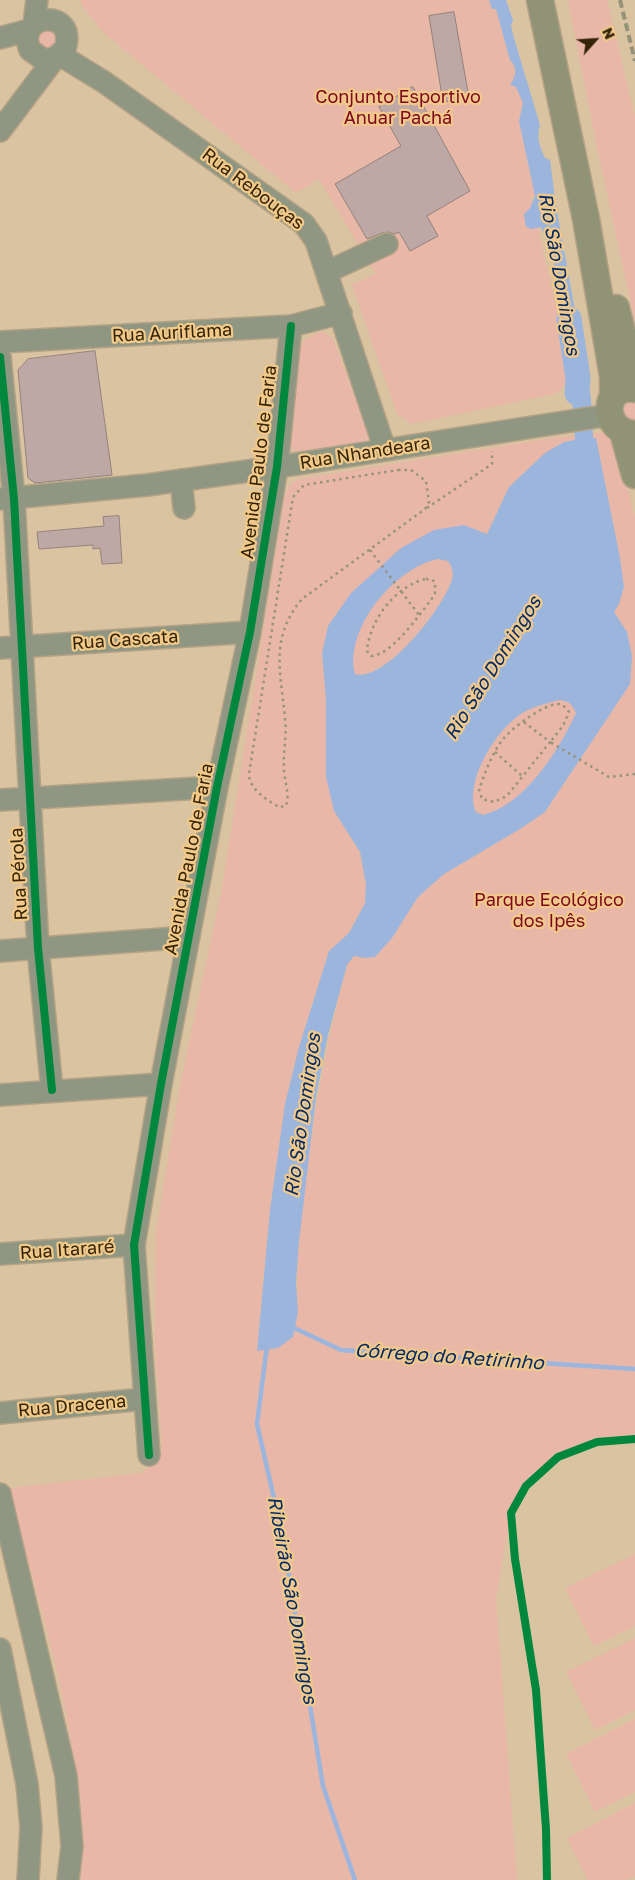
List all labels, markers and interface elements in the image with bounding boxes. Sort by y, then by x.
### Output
north arrow [570,15,620,65]
text: N [599,25,619,42]
park label: Conjunto Esportivo Anuar Pachá [315,86,481,128]
street label: Rua Rebouças [198,144,308,234]
water label: Rio São Domingos [533,191,585,357]
street label: Rua Auriflama [111,319,233,347]
street label: Avenida Paulo de Faria [236,364,282,560]
street label: Rua Nhandeara [298,432,432,474]
water label: Rio São Domingos [440,592,546,744]
street label: Rua Cascata [71,626,179,654]
street label: Avenida Paulo de Faria [160,761,218,957]
street label: Rua Pérola [6,827,32,921]
park label: Parque Ecológico dos Ipês [474,889,624,932]
water label: Rio São Domingos [280,1032,326,1198]
street label: Rua Itararé [19,1236,115,1264]
water label: Córrego do Retirinho [354,1339,544,1375]
street label: Rua Dracena [17,1391,127,1421]
water label: Ribeirão São Domingos [263,1494,321,1706]

